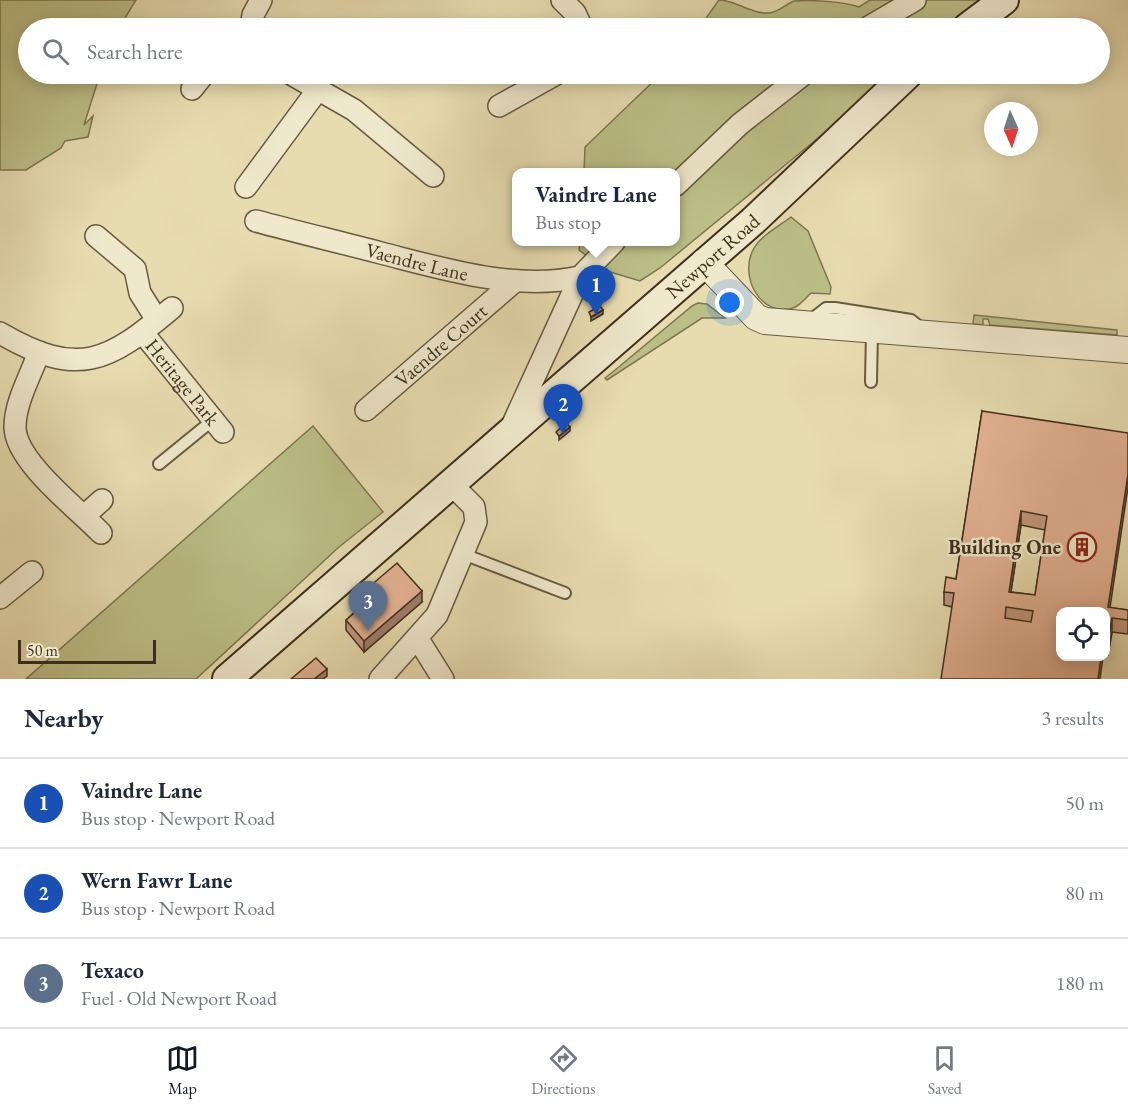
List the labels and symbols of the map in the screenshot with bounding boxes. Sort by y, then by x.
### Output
north arrow [984,102,1038,156]
street label: Newport Road [660,207,766,304]
street label: Vaendre Lane [363,237,470,287]
pin: 1 [576,266,616,315]
your location [715,288,744,317]
street label: Vaendre Court [389,298,493,392]
street label: Heritage Park [140,333,226,431]
pin: 2 [544,384,582,434]
building icon: Building One [1066,531,1098,563]
place label: Building One [948,534,1061,560]
pin: 3 [348,582,388,631]
scale bar [18,637,156,664]

